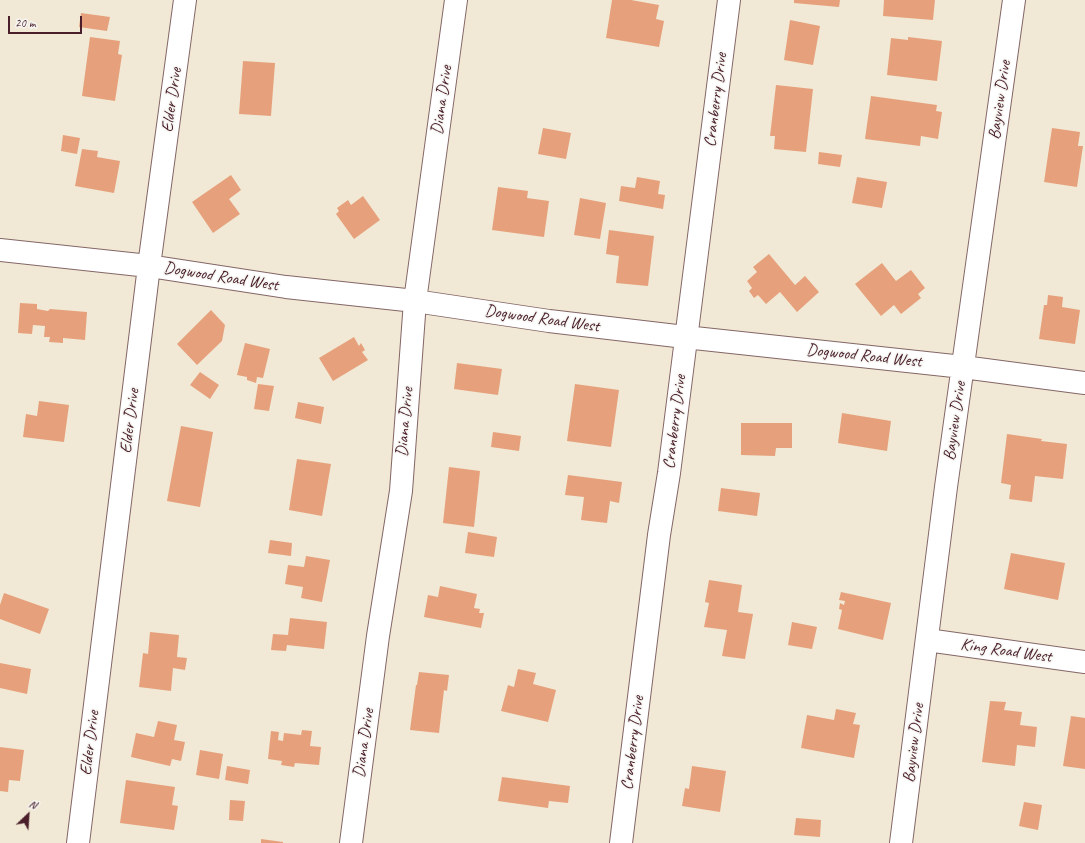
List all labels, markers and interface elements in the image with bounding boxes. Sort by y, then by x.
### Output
scale bar [10,8,84,34]
text: 20 m [15,15,35,31]
street label: Cranberry Drive [700,52,732,148]
street label: Bayview Drive [984,59,1016,141]
street label: Diana Drive [427,64,457,136]
street label: Elder Drive [157,66,187,134]
street label: Dogwood Road West [162,258,280,296]
street label: Dogwood Road West [483,301,601,337]
street label: Dogwood Road West [805,340,923,372]
street label: Cranberry Drive [659,374,691,470]
street label: Bayview Drive [939,380,971,462]
street label: Diana Drive [392,387,418,457]
street label: Elder Drive [116,388,144,454]
street label: King Road West [959,635,1053,667]
street label: Cranberry Drive [617,695,649,791]
street label: Bayview Drive [899,702,929,784]
street label: Diana Drive [349,707,379,779]
street label: Elder Drive [76,710,104,776]
north arrow [8,795,48,835]
text: N [27,796,39,812]

